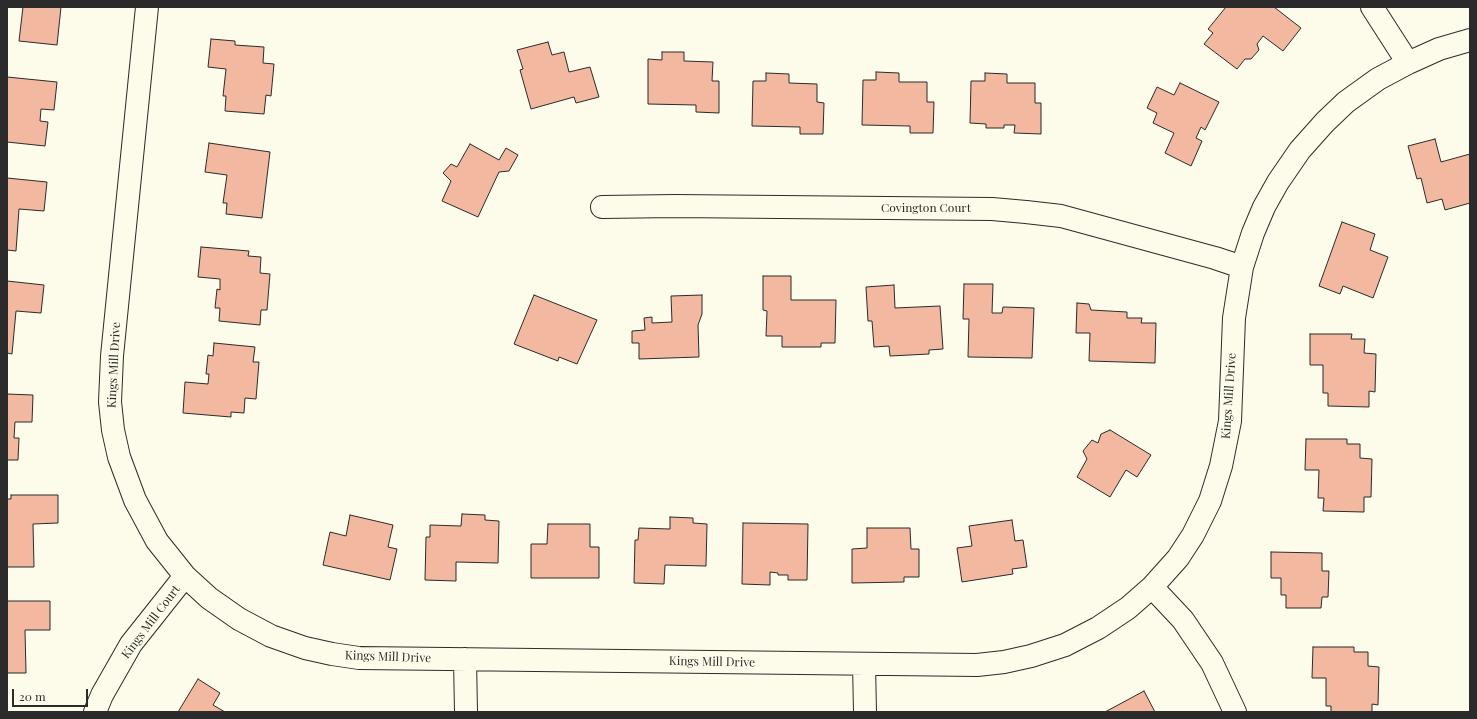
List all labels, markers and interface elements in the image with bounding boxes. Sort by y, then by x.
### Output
street label: Covington Court [881,201,971,215]
street label: Kings Mill Drive [105,322,123,408]
street label: Kings Mill Drive [1219,352,1239,440]
street label: Kings Mill Court [119,582,183,662]
street label: Kings Mill Drive [345,648,431,666]
street label: Kings Mill Drive [669,654,755,670]
scale bar [14,681,90,707]
text: 20 m [19,688,46,704]

